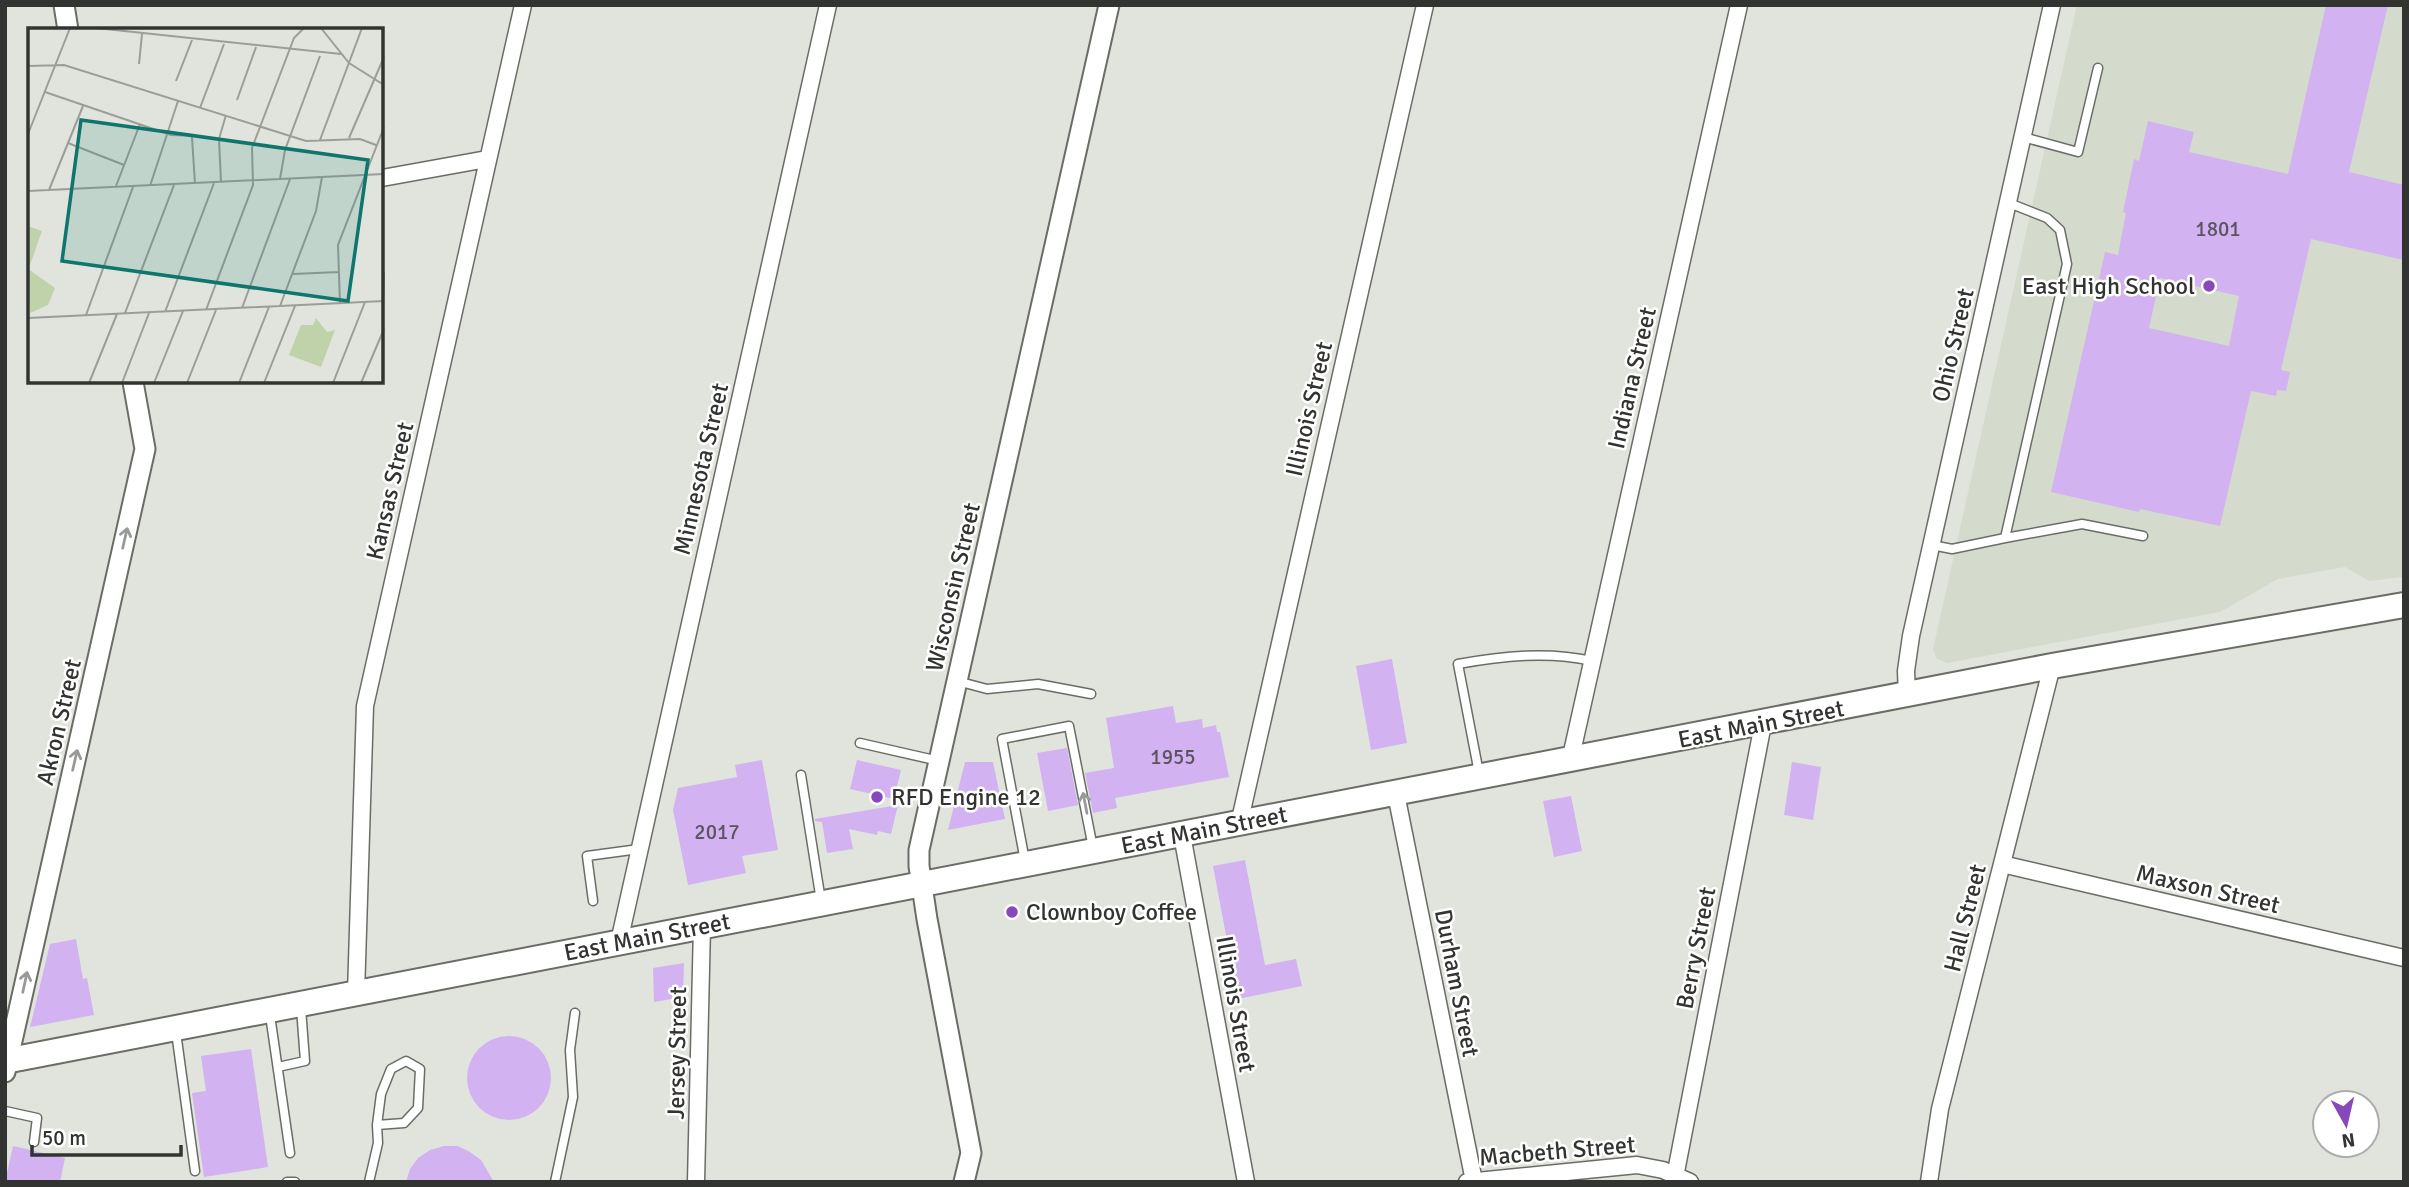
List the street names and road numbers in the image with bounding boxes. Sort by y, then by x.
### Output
street label: Ohio Street [1925,285,1981,405]
street label: Indiana Street [1601,304,1663,452]
street label: Illinois Street [1279,339,1339,479]
street label: Minnesota Street [667,380,735,558]
street label: Kansas Street [360,419,420,563]
street label: Wisconsin Street [919,500,987,674]
street label: Akron Street [30,656,88,788]
street label: East Main Street [1675,693,1847,755]
street label: East Main Street [1118,799,1290,861]
street label: Maxson Street [2133,858,2283,920]
street label: Hall Street [1937,861,1993,975]
street label: Berry Street [1669,884,1723,1012]
street label: East Main Street [561,906,733,968]
street label: Durham Street [1428,907,1486,1059]
street label: Illinois Street [1209,934,1263,1074]
street label: Jersey Street [661,986,693,1120]
street label: Macbeth Street [1478,1129,1636,1173]

